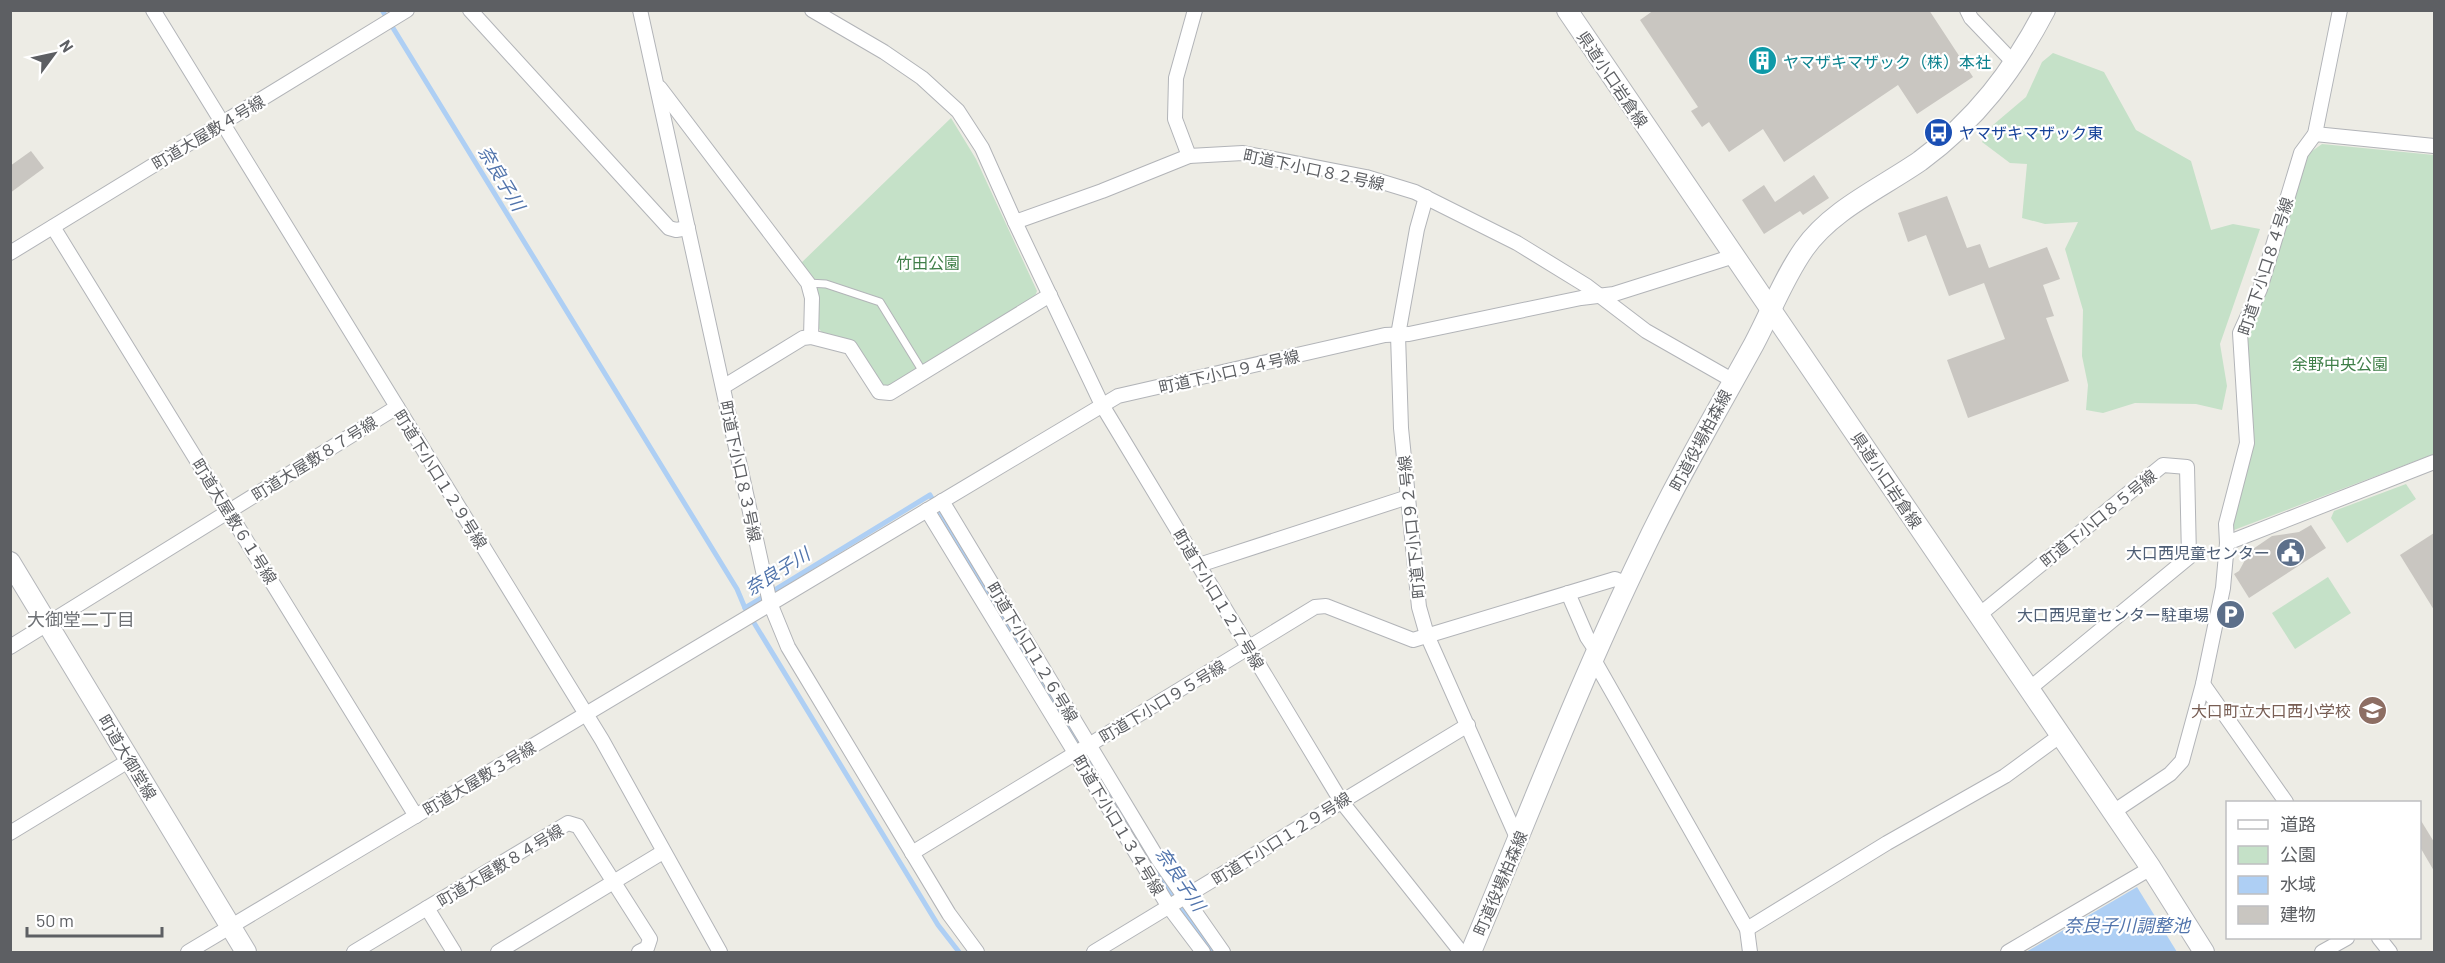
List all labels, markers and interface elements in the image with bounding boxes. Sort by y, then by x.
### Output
north arrow [24,24,84,84]
street label: 県道小口岩倉線 [1574,27,1652,131]
text: N [56,36,78,55]
building icon: ヤマザキマザック（株）本社 [1746,45,1778,77]
place label: ヤマザキマザック（株）本社 [1783,52,1991,71]
street label: 町道大屋敷４号線 [148,91,268,173]
bus stop icon: ヤマザキマザック東 [1922,116,1954,148]
place label: ヤマザキマザック東 [1959,123,2103,142]
water label: 奈良子川 [474,141,531,216]
street label: 町道下小口８２号線 [1242,145,1386,193]
street label: 町道下小口８４号線 [2234,195,2296,337]
park label: 竹田公園 [896,253,960,272]
street label: 町道下小口９４号線 [1157,346,1301,396]
park label: 余野中央公園 [2292,354,2388,373]
street label: 町道役場柏森線 [1665,386,1735,494]
street label: 町道下小口８３号線 [717,399,765,543]
street label: 町道下小口１２９号線 [391,406,491,552]
street label: 町道大屋敷８７号線 [248,412,380,504]
street label: 県道小口岩倉線 [1848,428,1926,532]
street label: 町道下小口９２号線 [1394,454,1428,600]
street label: 町道大屋敷６１号線 [189,455,281,587]
street label: 町道下小口８５号線 [2036,465,2160,571]
street label: 町道下小口１２７号線 [1170,526,1268,672]
public building icon: 大口西児童センター [2275,536,2307,568]
water label: 奈良子川 [741,542,815,599]
place label: 大口西児童センター [2126,543,2270,562]
street label: 町道下小口１２６号線 [984,579,1082,725]
parking icon: 大口西児童センター駐車場 [2214,598,2246,630]
place label: 大口西児童センター駐車場 [2017,605,2209,624]
district label: 大御堂二丁目 [27,608,135,630]
street label: 町道下小口９５号線 [1095,656,1229,746]
school or university icon: 大口町立大口西小学校 [2356,694,2388,726]
place label: 大口町立大口西小学校 [2191,701,2351,720]
street label: 町道大御堂線 [95,711,161,803]
street label: 町道大屋敷３号線 [419,737,539,819]
street label: 町道下小口１３４号線 [1070,752,1168,898]
street label: 町道下小口１２９号線 [1208,788,1354,888]
legend [2226,801,2421,939]
text: 道路 [2280,813,2316,835]
street label: 町道大屋敷８４号線 [433,820,567,910]
street label: 町道役場柏森線 [1469,828,1531,938]
water label: 奈良子川 [1152,843,1211,917]
text: 公園 [2280,843,2316,865]
text: 水域 [2280,873,2316,895]
scale bar [27,900,162,938]
text: 建物 [2280,903,2316,925]
text: 50 m [36,909,74,931]
water label: 奈良子川調整池 [2064,914,2192,936]

